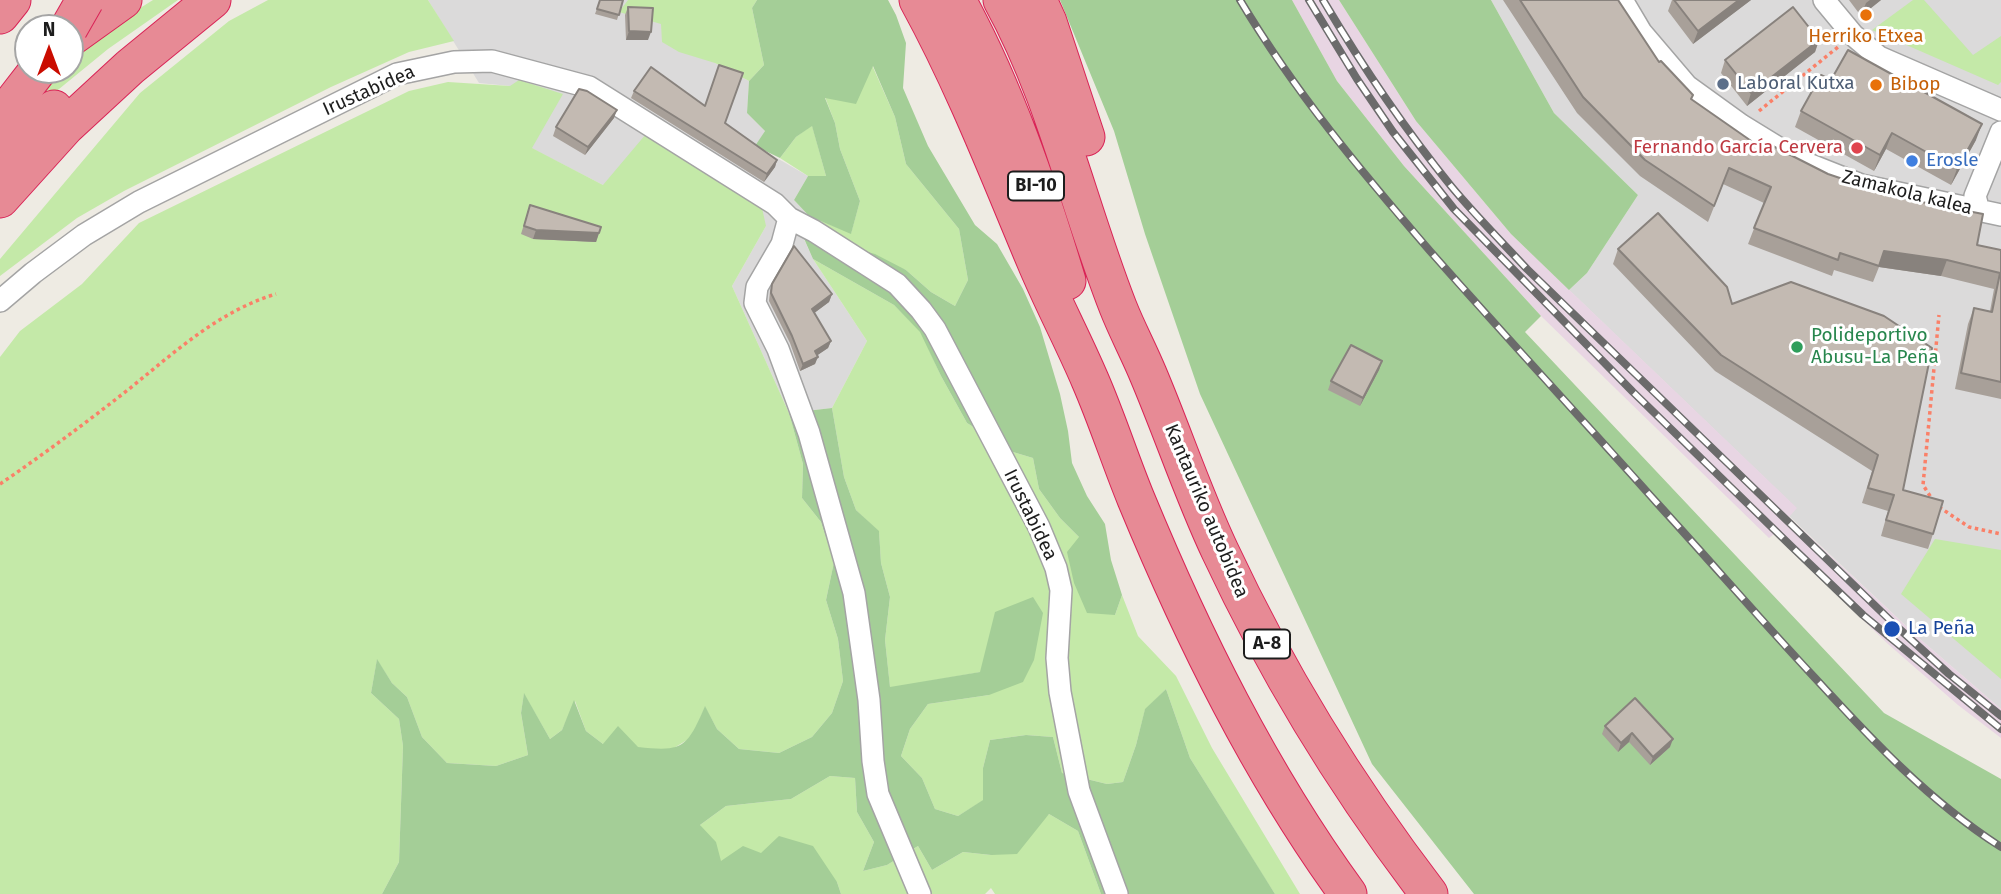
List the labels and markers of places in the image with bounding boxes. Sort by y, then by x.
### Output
marker: Herriko Etxea [1858,7,1874,23]
place label: Herriko Etxea [1808,26,1924,48]
place label: Laboral Kutxa [1737,73,1855,95]
place label: Bibop [1890,74,1941,96]
marker: Laboral Kutxa [1715,76,1731,92]
marker: Bibop [1868,77,1884,93]
place label: Fernando García Cervera [1633,137,1843,159]
marker: Fernando García Cervera [1849,140,1865,156]
place label: Erosle [1926,150,1979,172]
marker: Erosle [1904,153,1920,169]
place label: Polideportivo Abusu-La Peña [1811,325,1939,369]
marker: Polideportivo Abusu-La Peña [1789,339,1805,355]
place label: La Peña [1908,618,1975,640]
marker: La Peña [1882,619,1902,639]

